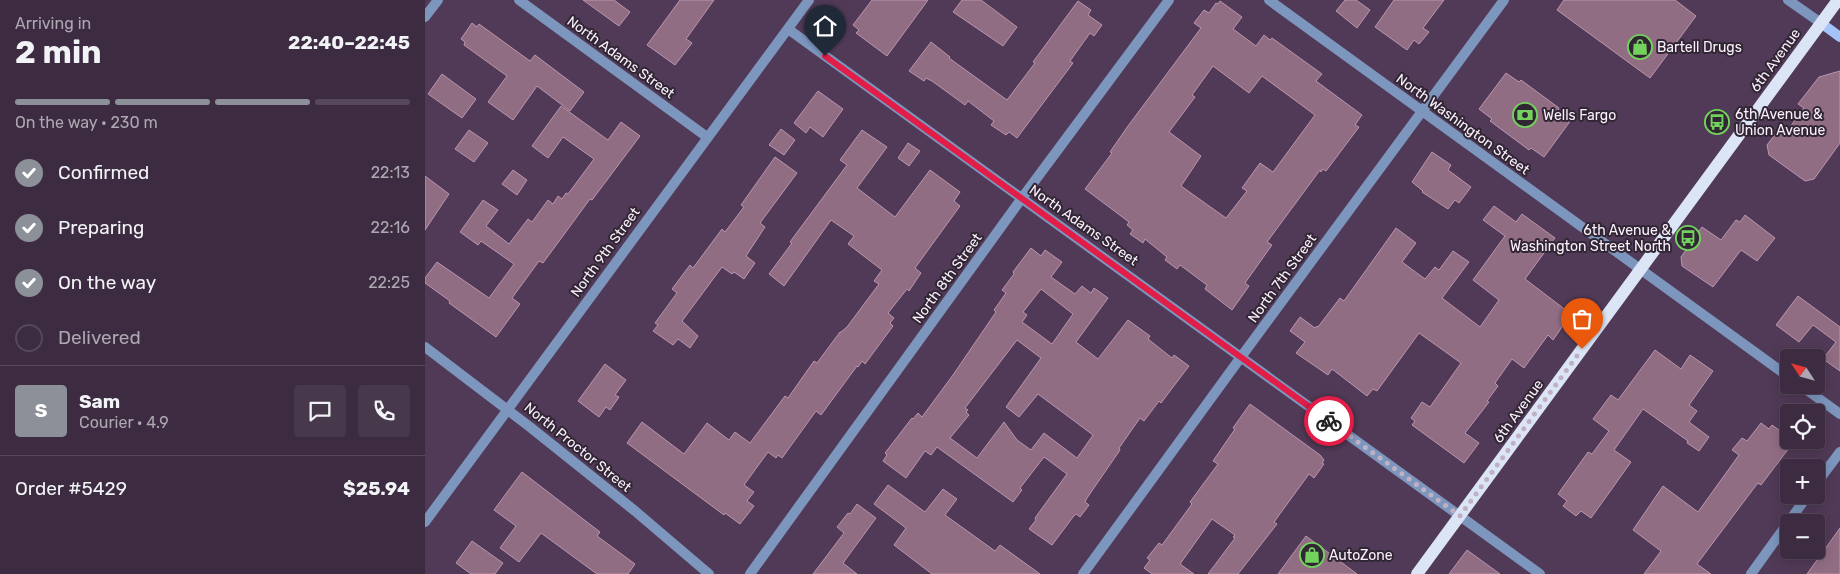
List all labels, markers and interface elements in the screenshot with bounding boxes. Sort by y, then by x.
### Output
pin [804,5,846,56]
icon: home [811,12,839,40]
street label: North Adams Street [564,13,678,102]
text: Arriving in [15,14,91,33]
street label: 6th Avenue [1747,25,1804,95]
text: 22:40–22:45 [288,31,410,54]
text: 2 min [15,33,102,71]
shop icon: Bartell Drugs [1627,34,1653,60]
place label: Bartell Drugs [1657,39,1742,56]
street label: North Washington Street [1393,70,1533,179]
bank icon: Wells Fargo [1512,102,1538,128]
place label: 6th Avenue & Union Avenue [1735,106,1825,139]
place label: Wells Fargo [1543,107,1616,124]
bus stop icon: 6th Avenue & Union Avenue [1704,109,1730,135]
text: On the way · 230 m [15,113,158,132]
icon: check [15,159,43,187]
text: Confirmed [58,161,149,184]
text: 22:13 [371,163,410,182]
street label: North Adams Street [1026,181,1142,270]
street label: North 9th Street [567,204,644,300]
icon: check [15,214,43,242]
text: Preparing [58,216,144,239]
text: 22:16 [371,218,410,237]
place label: 6th Avenue & Washington Street North [1510,222,1671,255]
bus stop icon: 6th Avenue & Washington Street North [1675,225,1701,251]
street label: North 8th Street [909,229,986,327]
street label: North 7th Street [1244,230,1321,326]
icon: check [15,269,43,297]
text: On the way [58,271,156,294]
text: 22:25 [368,273,410,292]
pin [1561,298,1603,349]
icon: bag [1568,305,1596,333]
text: Delivered [58,326,141,349]
north arrow [1780,349,1825,394]
map controls [1780,349,1825,559]
street label: 6th Avenue [1490,376,1547,446]
button: chat [294,385,346,437]
button: phone [358,385,410,437]
text: Sam [79,390,120,413]
courier [1304,396,1354,446]
text: S [35,399,47,422]
street label: North Proctor Street [521,399,635,496]
button: locate [1780,404,1825,449]
icon: bike [1315,407,1343,435]
text: Courier · 4.9 [79,413,169,432]
button: + [1780,459,1825,504]
text: Order #5429 [15,477,127,500]
text: $25.94 [343,477,410,500]
button: − [1780,514,1825,559]
shop icon: AutoZone [1299,542,1325,568]
place label: AutoZone [1329,547,1393,564]

